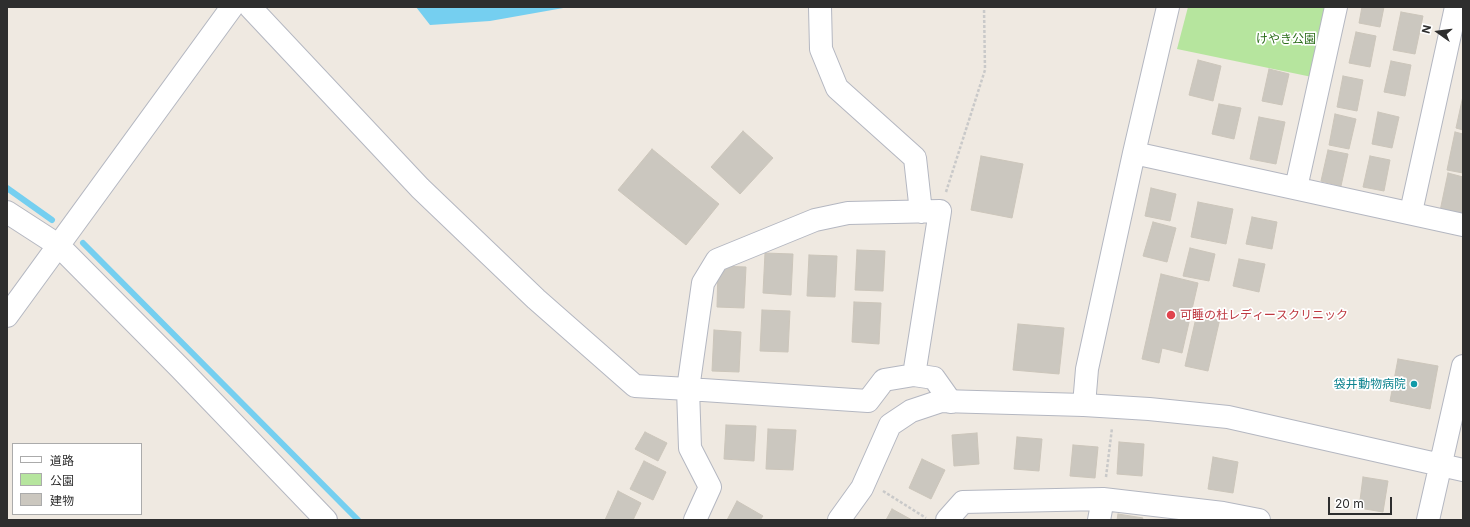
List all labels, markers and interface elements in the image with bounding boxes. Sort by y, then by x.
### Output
north arrow [1418,12,1458,52]
text: N [1419,23,1434,35]
park label: けやき公園 [1256,32,1316,46]
place label: 可睡の杜レディースクリニック [1180,308,1348,322]
marker: 可睡の杜レディースクリニック [1165,309,1177,321]
place label: 袋井動物病院 [1334,377,1406,391]
marker: 袋井動物病院 [1409,379,1419,389]
legend [12,443,142,515]
text: 道路 [50,453,74,468]
text: 公園 [50,473,74,488]
scale bar [1330,489,1394,515]
text: 建物 [50,493,74,508]
text: 20 m [1335,496,1364,511]

